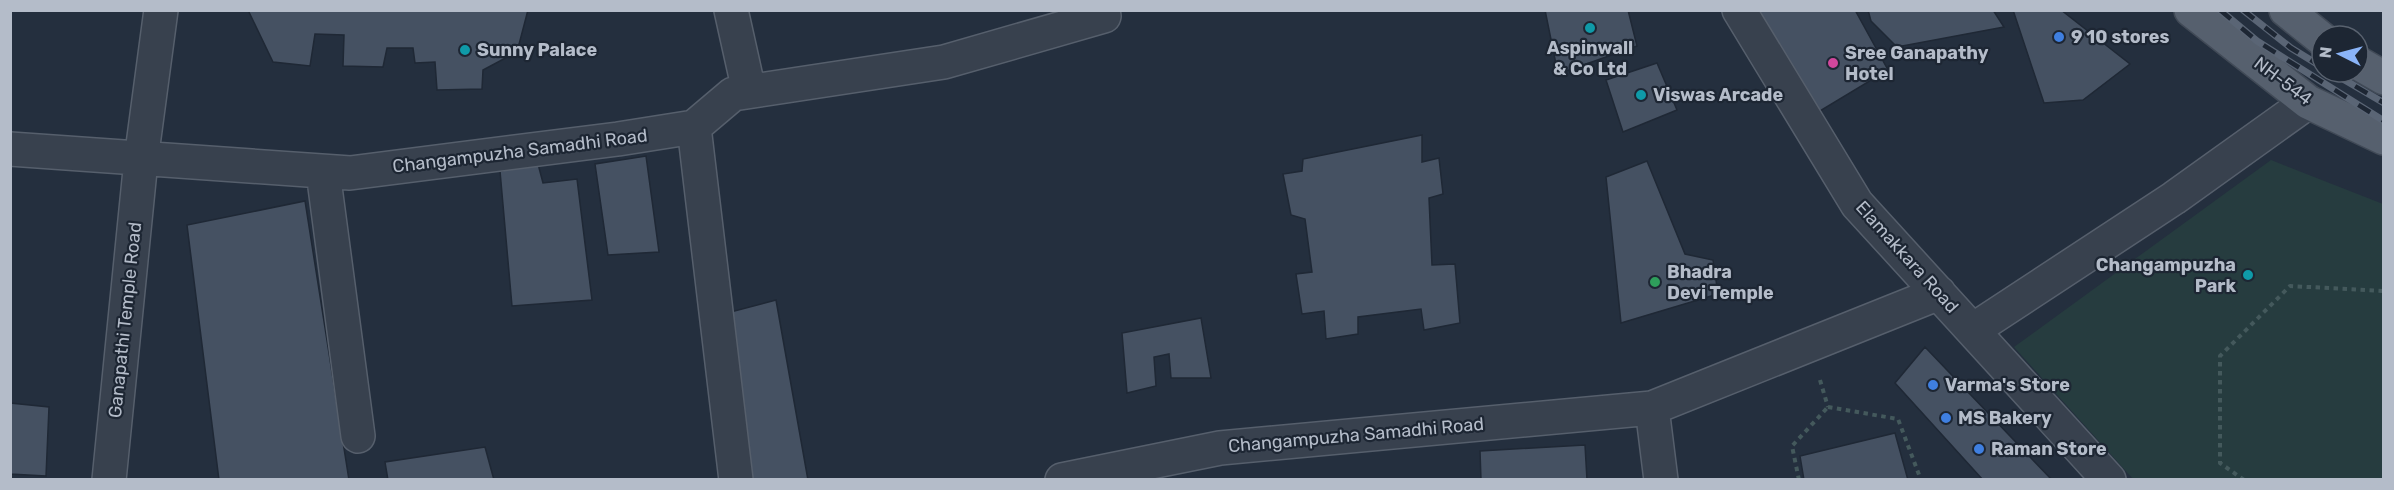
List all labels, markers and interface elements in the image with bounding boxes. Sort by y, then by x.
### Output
marker: Aspinwall & Co Ltd [1583,21,1597,35]
north arrow [2310,24,2370,84]
place label: 9 10 stores [2071,26,2169,48]
marker: 9 10 stores [2052,30,2066,44]
place label: Aspinwall & Co Ltd [1547,37,1633,80]
place label: Sunny Palace [477,39,597,61]
place label: Sree Ganapathy Hotel [1845,42,1989,85]
marker: Sunny Palace [458,43,472,57]
text: N [2316,46,2336,59]
street label: NH-544 [2250,52,2316,110]
marker: Sree Ganapathy Hotel [1826,56,1840,70]
place label: Viswas Arcade [1653,84,1783,106]
marker: Viswas Arcade [1634,88,1648,102]
street label: Changampuzha Samadhi Road [391,124,649,178]
street label: Elamakkara Road [1851,196,1963,318]
street label: Ganapathi Temple Road [104,221,146,419]
place label: Changampuzha Park [2096,254,2236,297]
place label: Bhadra Devi Temple [1667,261,1774,304]
marker: Changampuzha Park [2241,268,2255,282]
marker: Bhadra Devi Temple [1648,275,1662,289]
place label: Varma's Store [1945,374,2070,396]
marker: Varma's Store [1926,378,1940,392]
place label: MS Bakery [1958,407,2052,429]
marker: MS Bakery [1939,411,1953,425]
street label: Changampuzha Samadhi Road [1227,413,1485,457]
place label: Raman Store [1991,438,2107,460]
marker: Raman Store [1972,442,1986,456]

